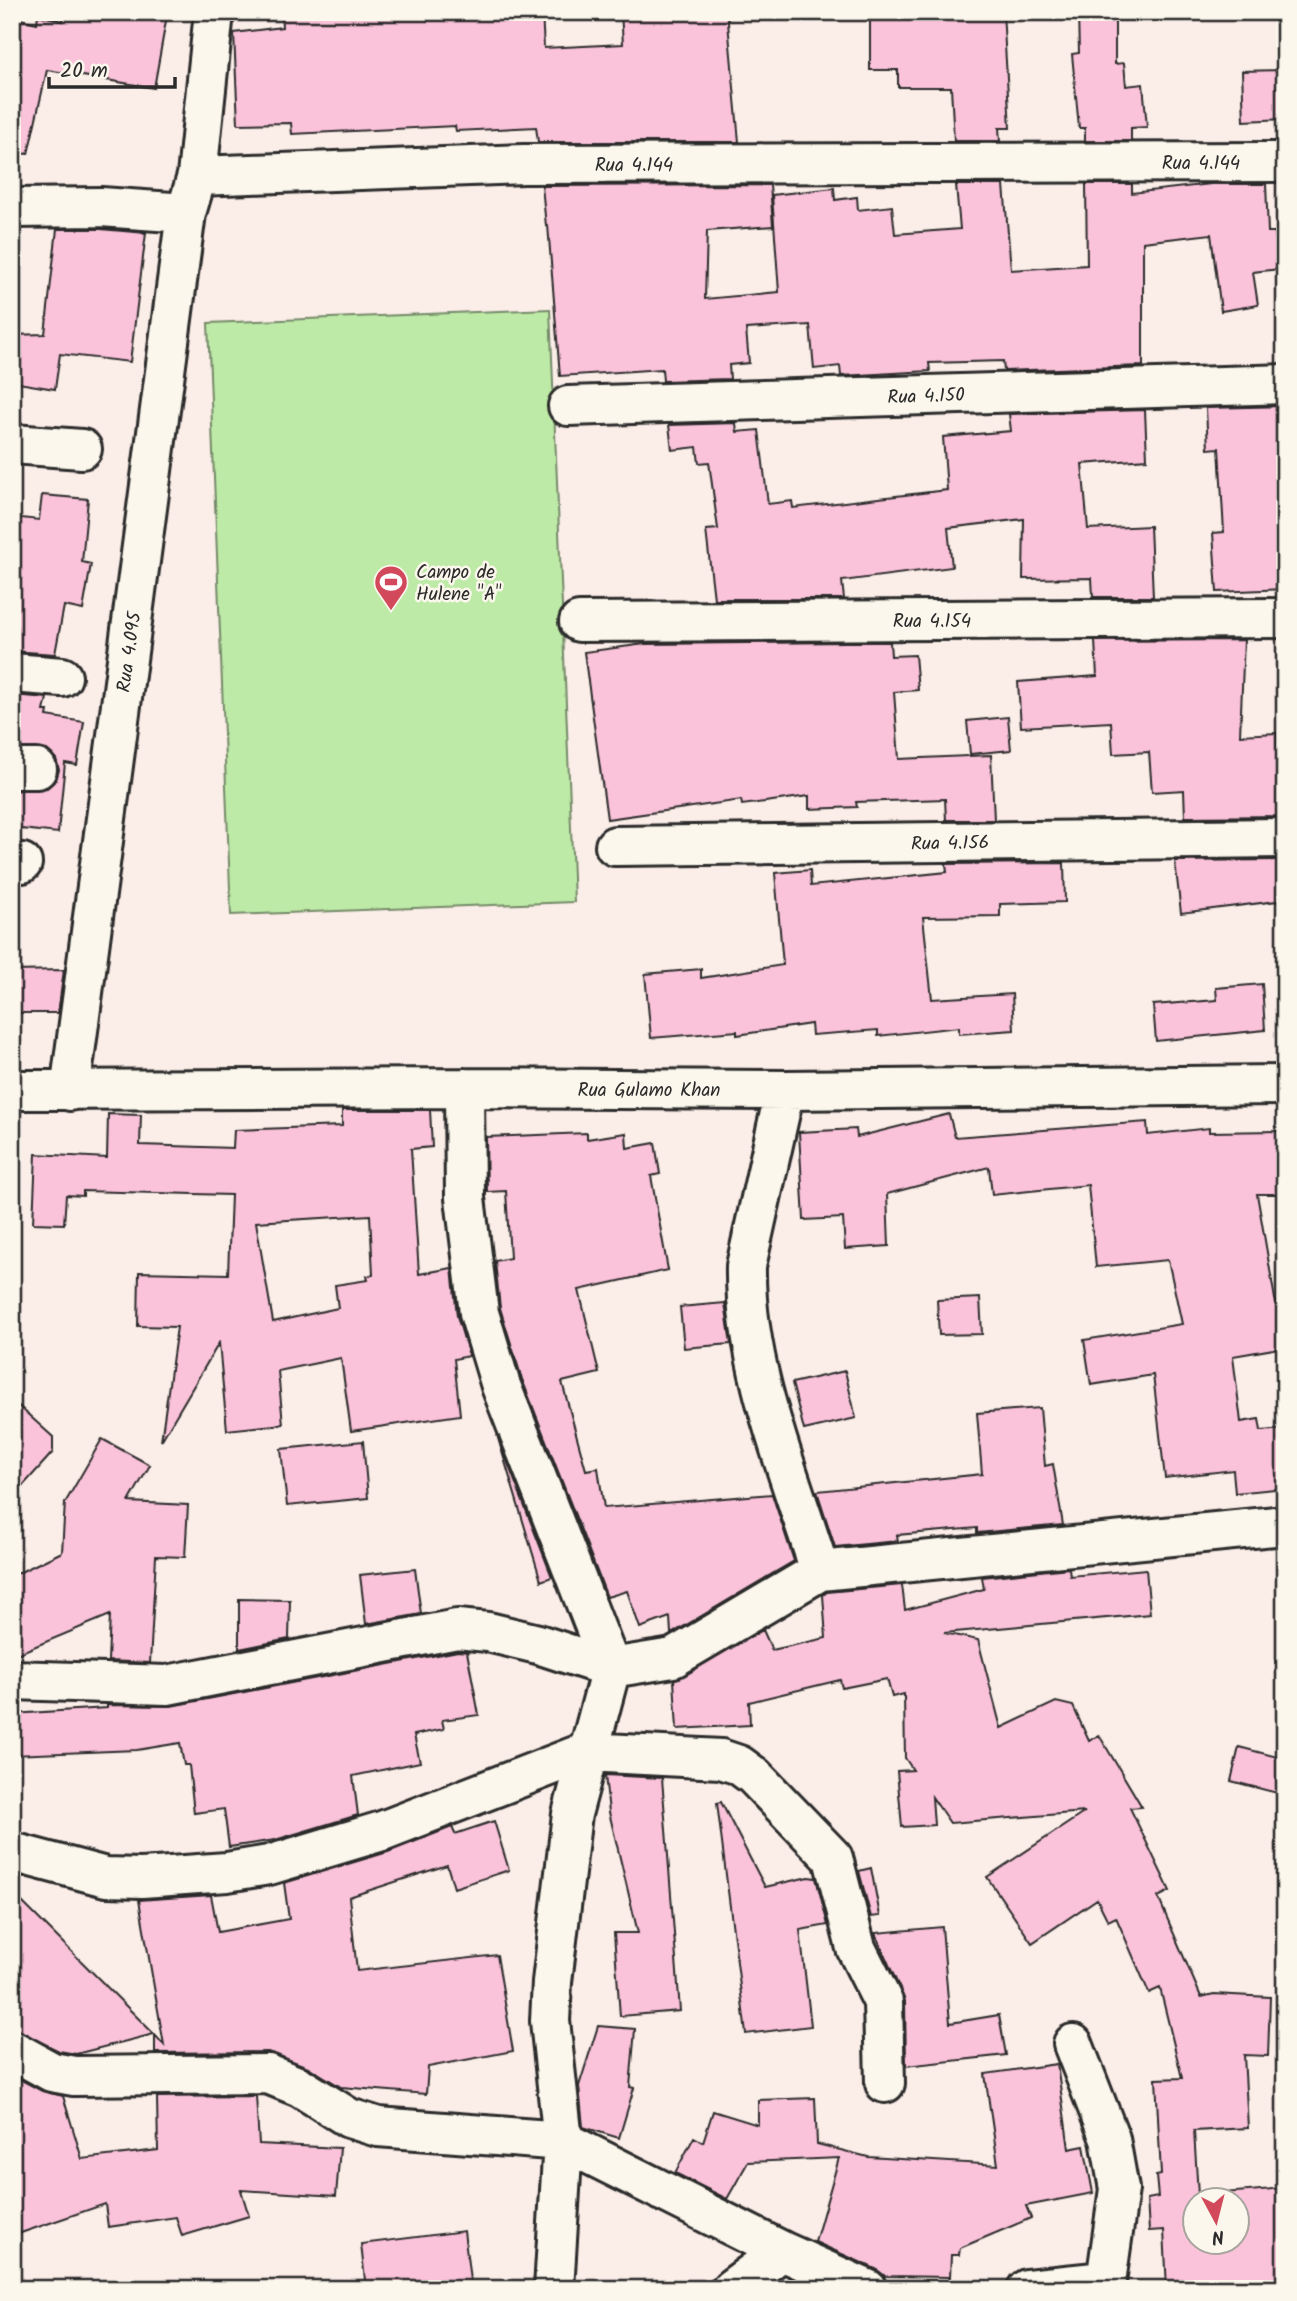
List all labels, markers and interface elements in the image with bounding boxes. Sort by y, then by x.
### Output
scale bar [49,46,175,90]
text: 20 m [60,55,108,88]
street label: Rua 4.144 [1162,149,1240,179]
street label: Rua 4.144 [595,151,673,181]
street label: Rua 4.150 [887,381,965,413]
place label: Campo de Hulene "A" [416,558,502,610]
sports icon: Campo de Hulene "A" [372,563,410,612]
street label: Rua 4.154 [893,607,971,637]
street label: Rua 4.095 [110,608,151,694]
street label: Rua 4.156 [911,828,990,860]
street label: Rua Gulamo Khan [578,1076,720,1106]
north arrow [1182,2186,1252,2256]
text: N [1210,2220,1226,2252]

